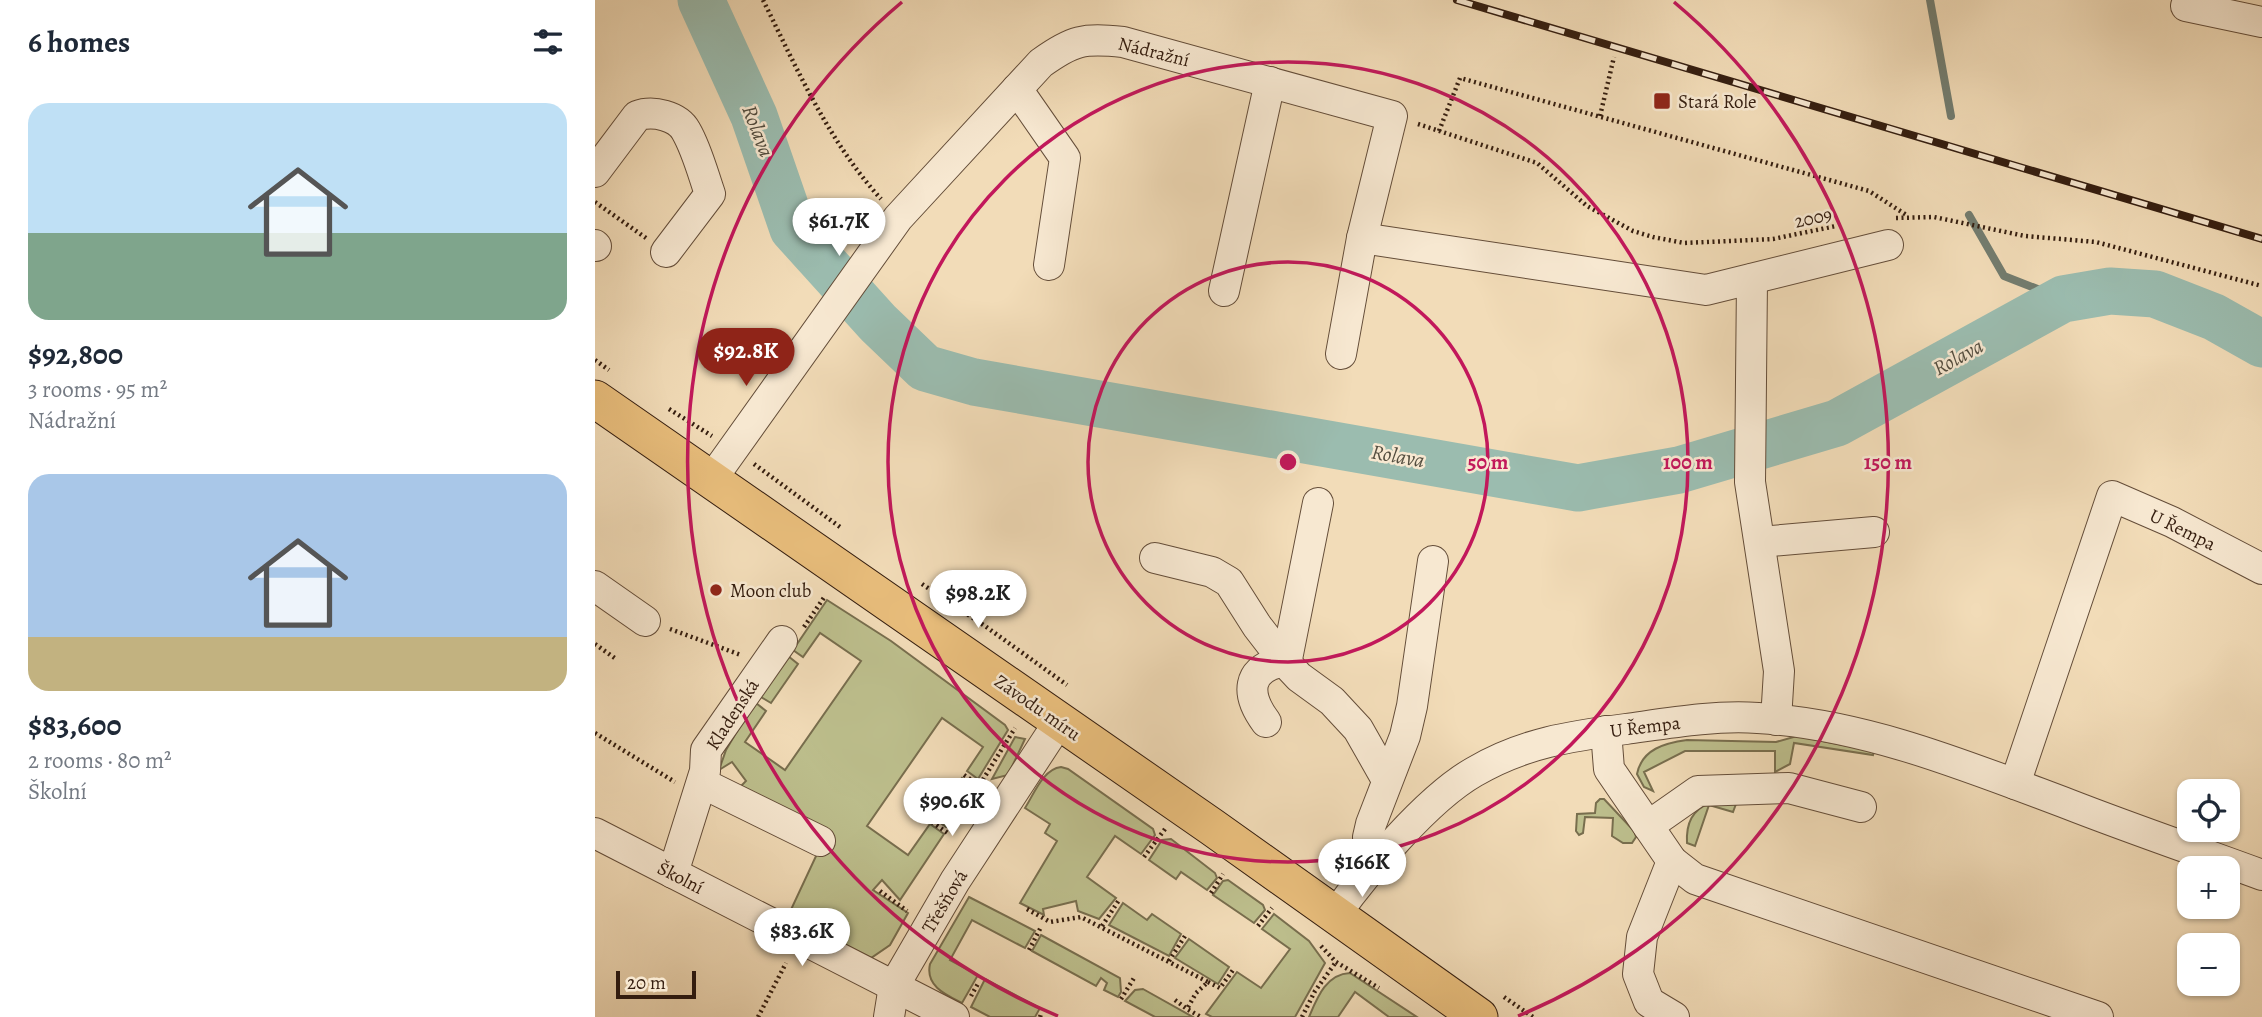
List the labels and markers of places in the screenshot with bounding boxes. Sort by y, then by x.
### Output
place label: Stará Role [1678,89,1757,115]
marker: Stará Role [1652,91,1672,111]
pin: $61.7K [782,198,896,258]
pin: $92.8K [689,328,803,388]
centre of rings [1276,450,1300,474]
pin: $98.2K [921,570,1035,630]
place label: Moon club [730,578,811,604]
marker: Moon club [708,582,724,598]
pin: $90.6K [895,778,1009,838]
pin: $166K [1313,839,1411,899]
pin: $83.6K [745,908,859,968]

